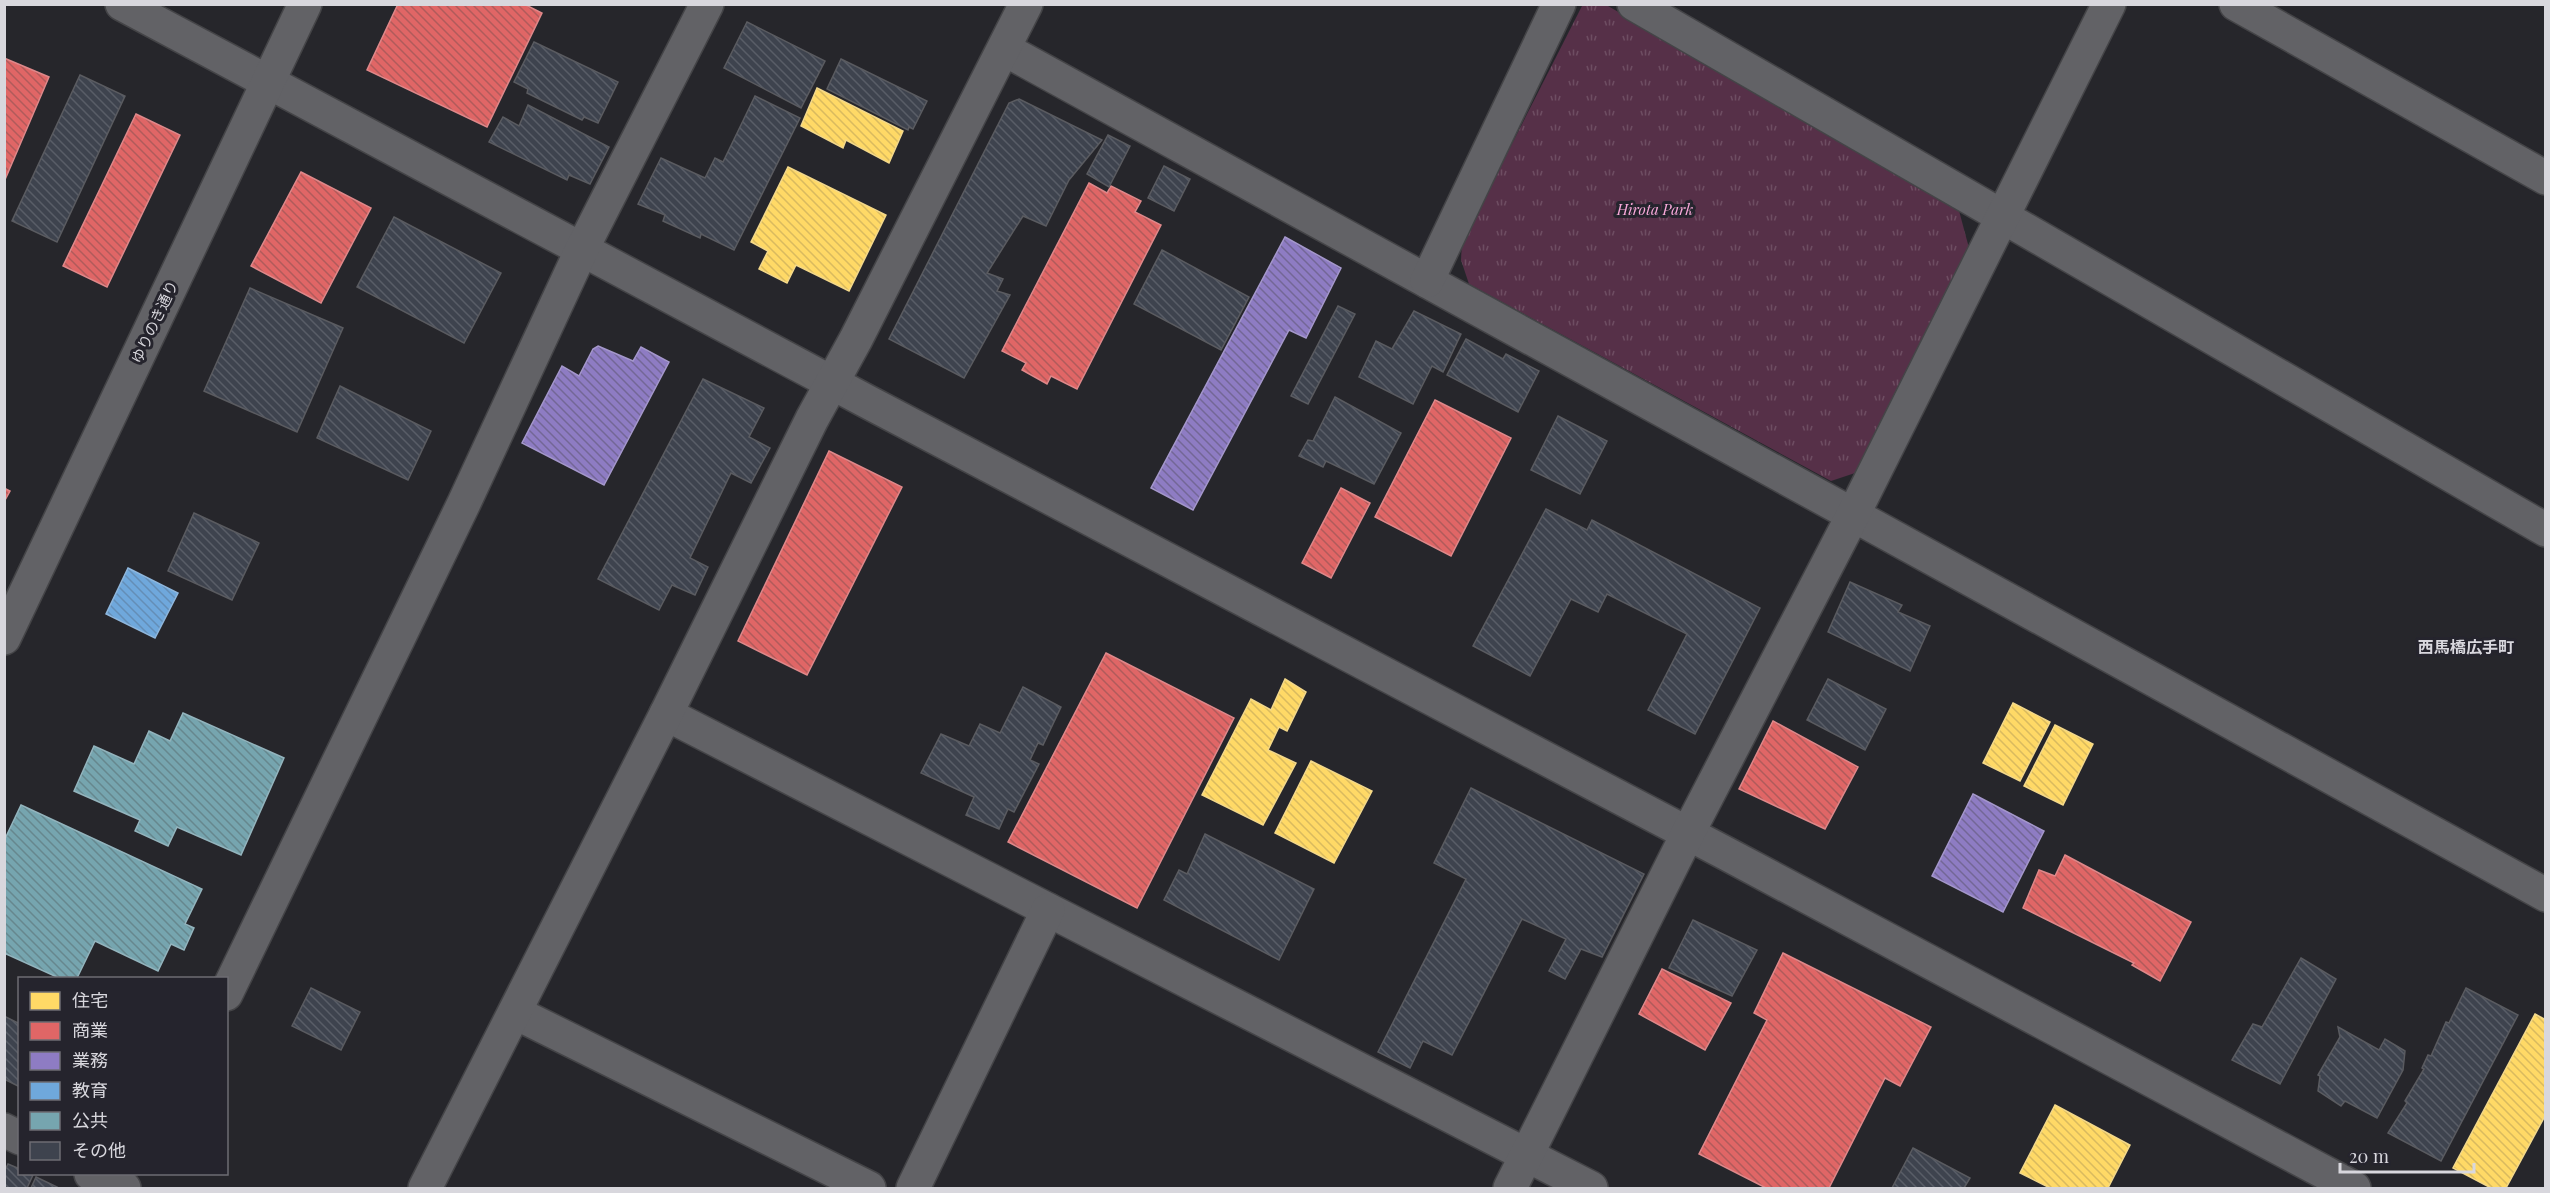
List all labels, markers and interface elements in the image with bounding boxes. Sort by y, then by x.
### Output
park label: Hirota Park [1616,199,1694,219]
street label: ゆりのき通り [126,277,182,366]
district label: 西馬橋広手町 [2418,636,2514,657]
legend [18,977,228,1175]
text: 住宅 [72,988,108,1012]
text: 商業 [72,1018,108,1042]
text: 業務 [72,1048,108,1072]
text: 教育 [72,1078,108,1102]
text: 公共 [72,1108,108,1132]
scale bar [2340,1136,2474,1174]
text: その他 [72,1138,126,1162]
text: 20 m [2349,1144,2389,1168]

